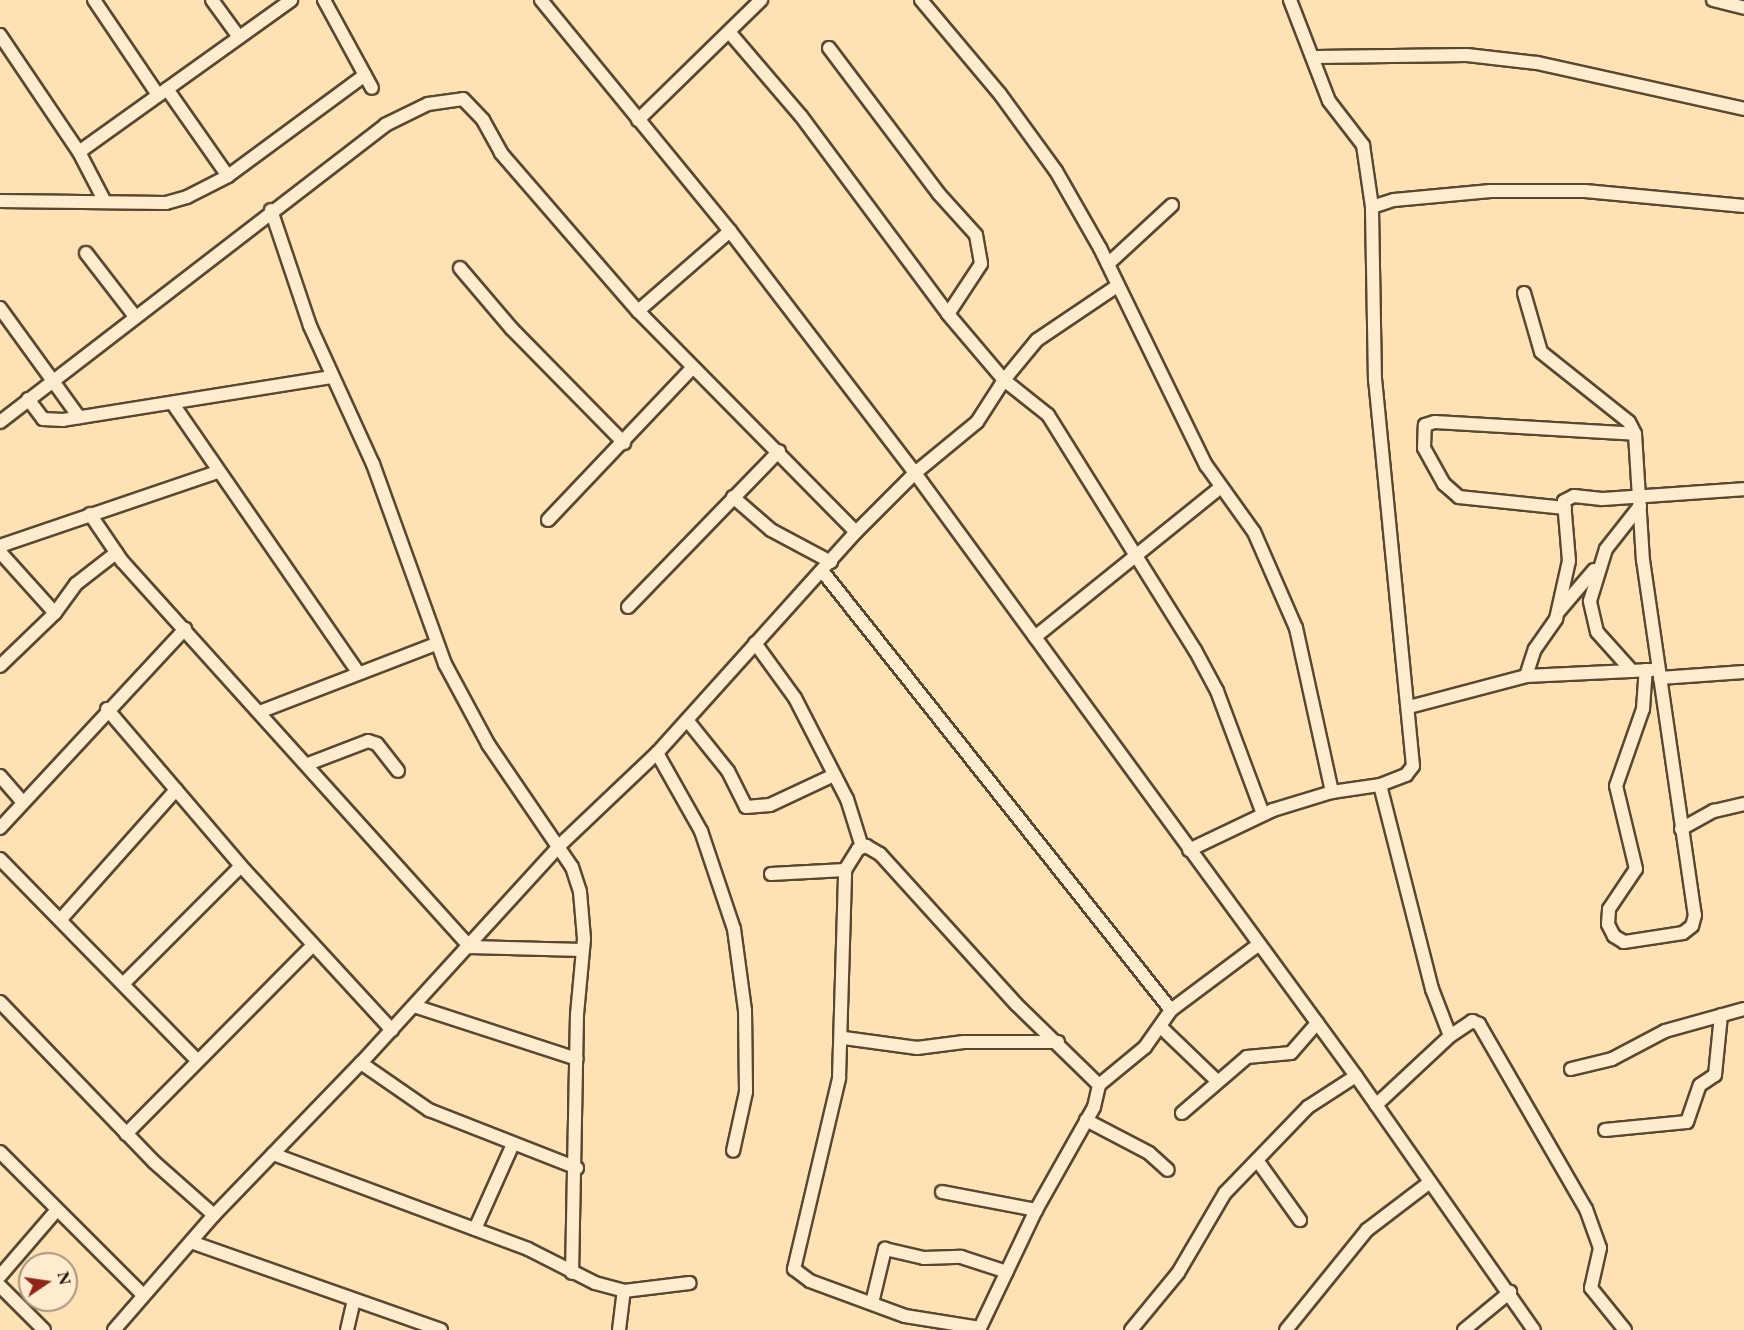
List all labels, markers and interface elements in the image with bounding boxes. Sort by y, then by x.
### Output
north arrow [18,1252,78,1312]
text: N [52,1270,76,1287]

